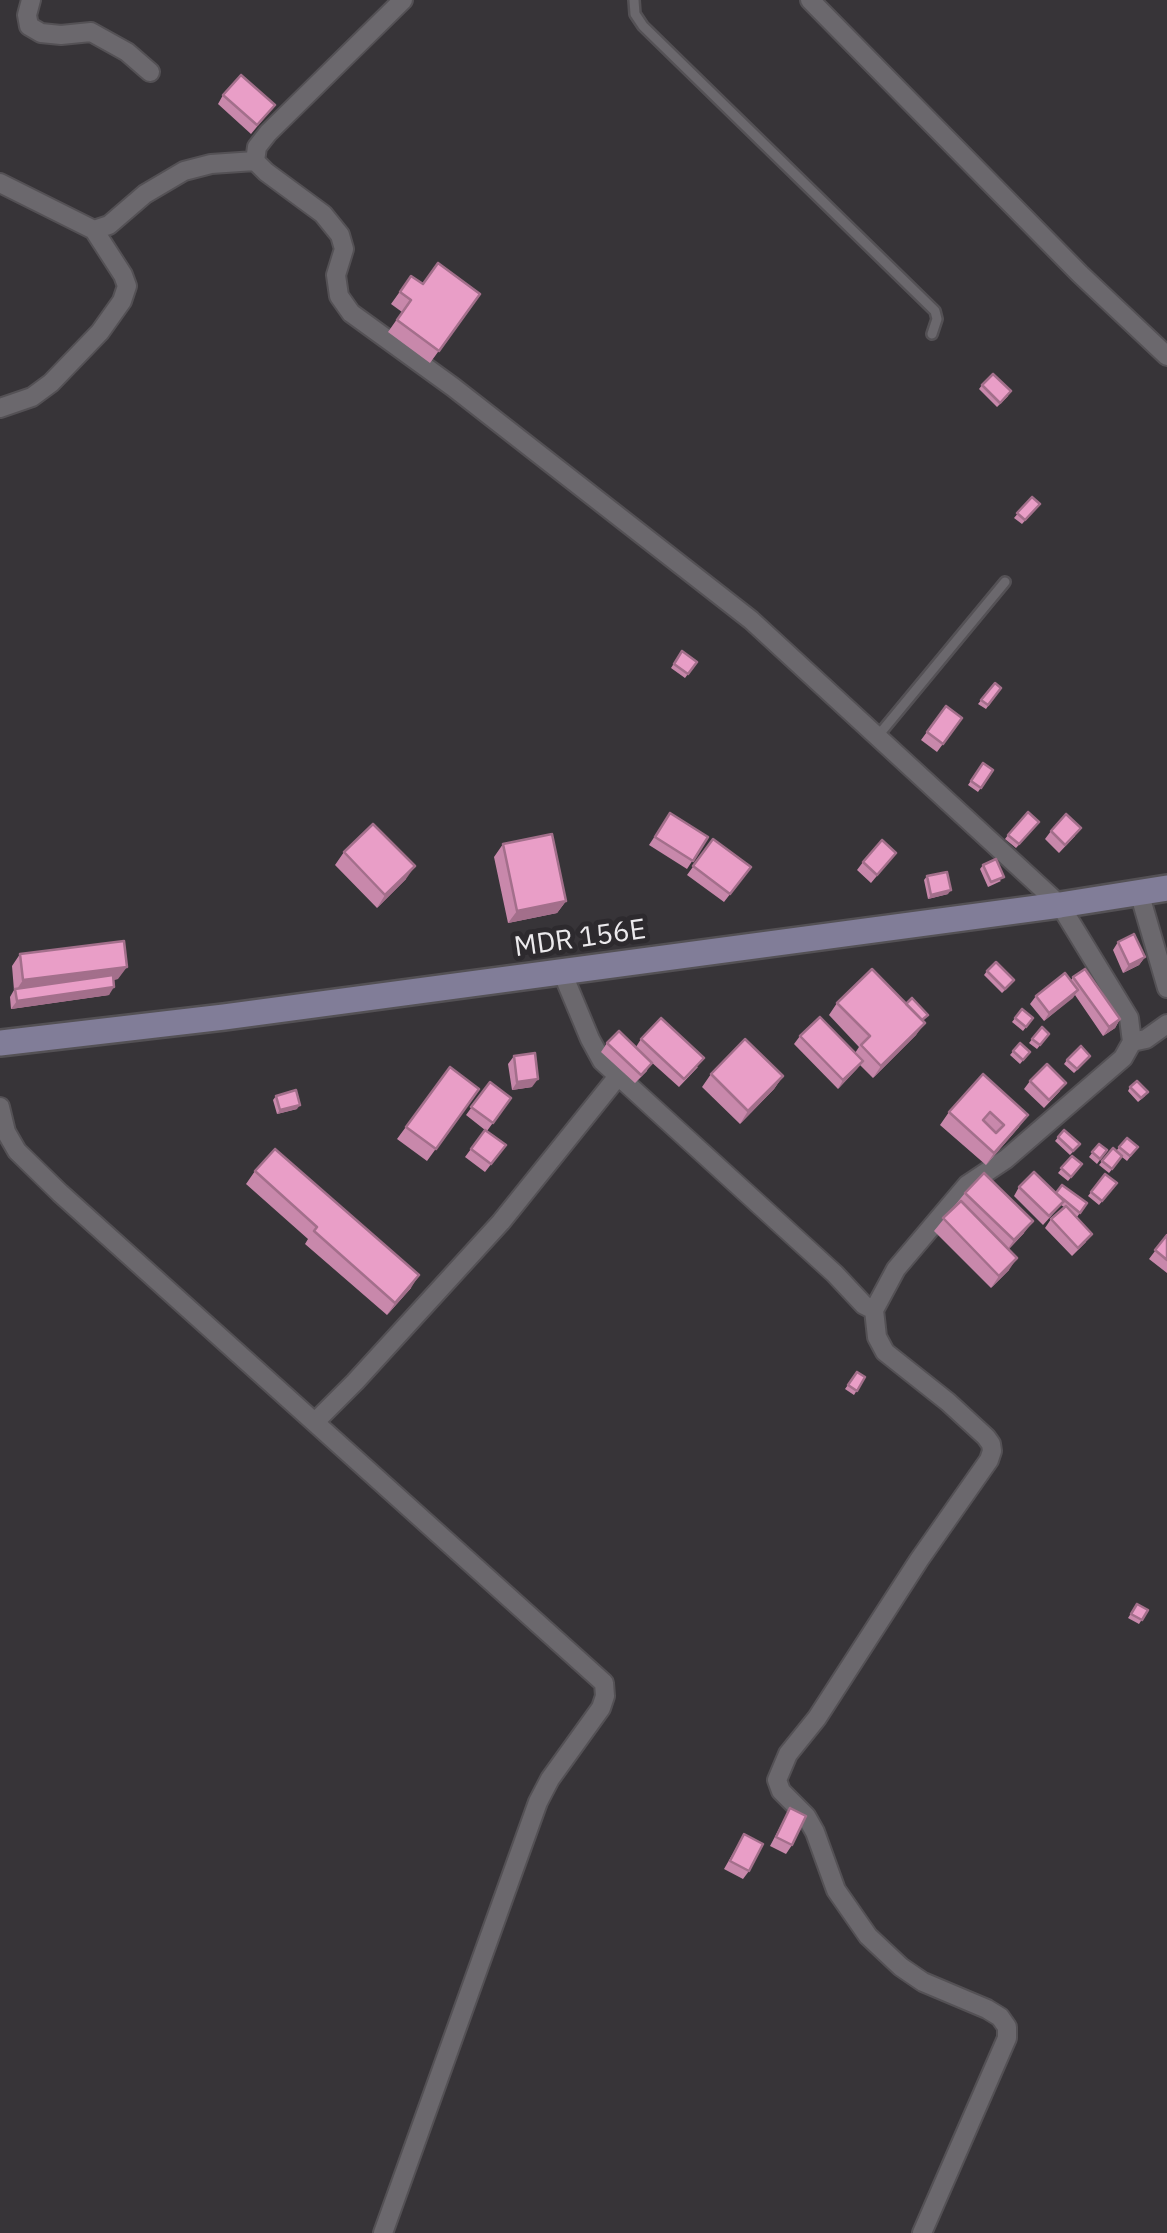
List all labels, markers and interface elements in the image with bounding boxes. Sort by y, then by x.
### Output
street label: MDR 156E [512,913,648,965]

